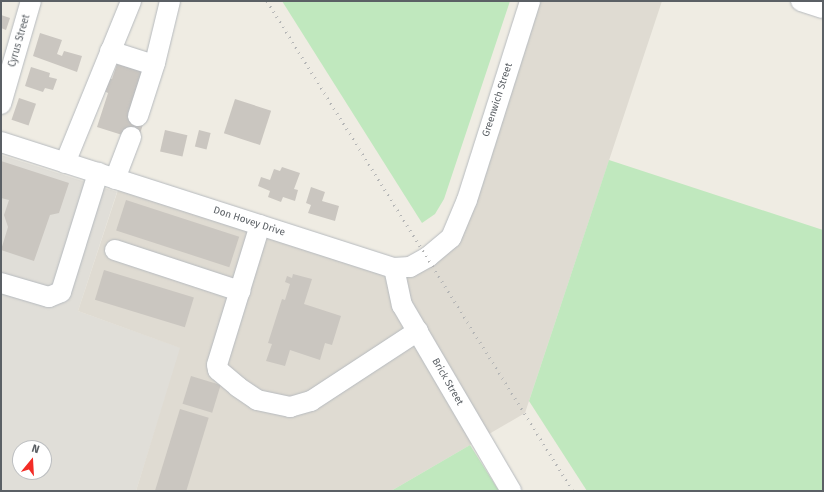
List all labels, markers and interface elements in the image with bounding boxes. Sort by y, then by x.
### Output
street label: Cyrus Street [7,13,33,69]
street label: Greenwich Street [480,62,516,138]
street label: Don Hovey Drive [212,205,286,239]
street label: Brick Street [429,356,465,408]
north arrow [12,440,52,480]
text: N [30,442,41,456]

